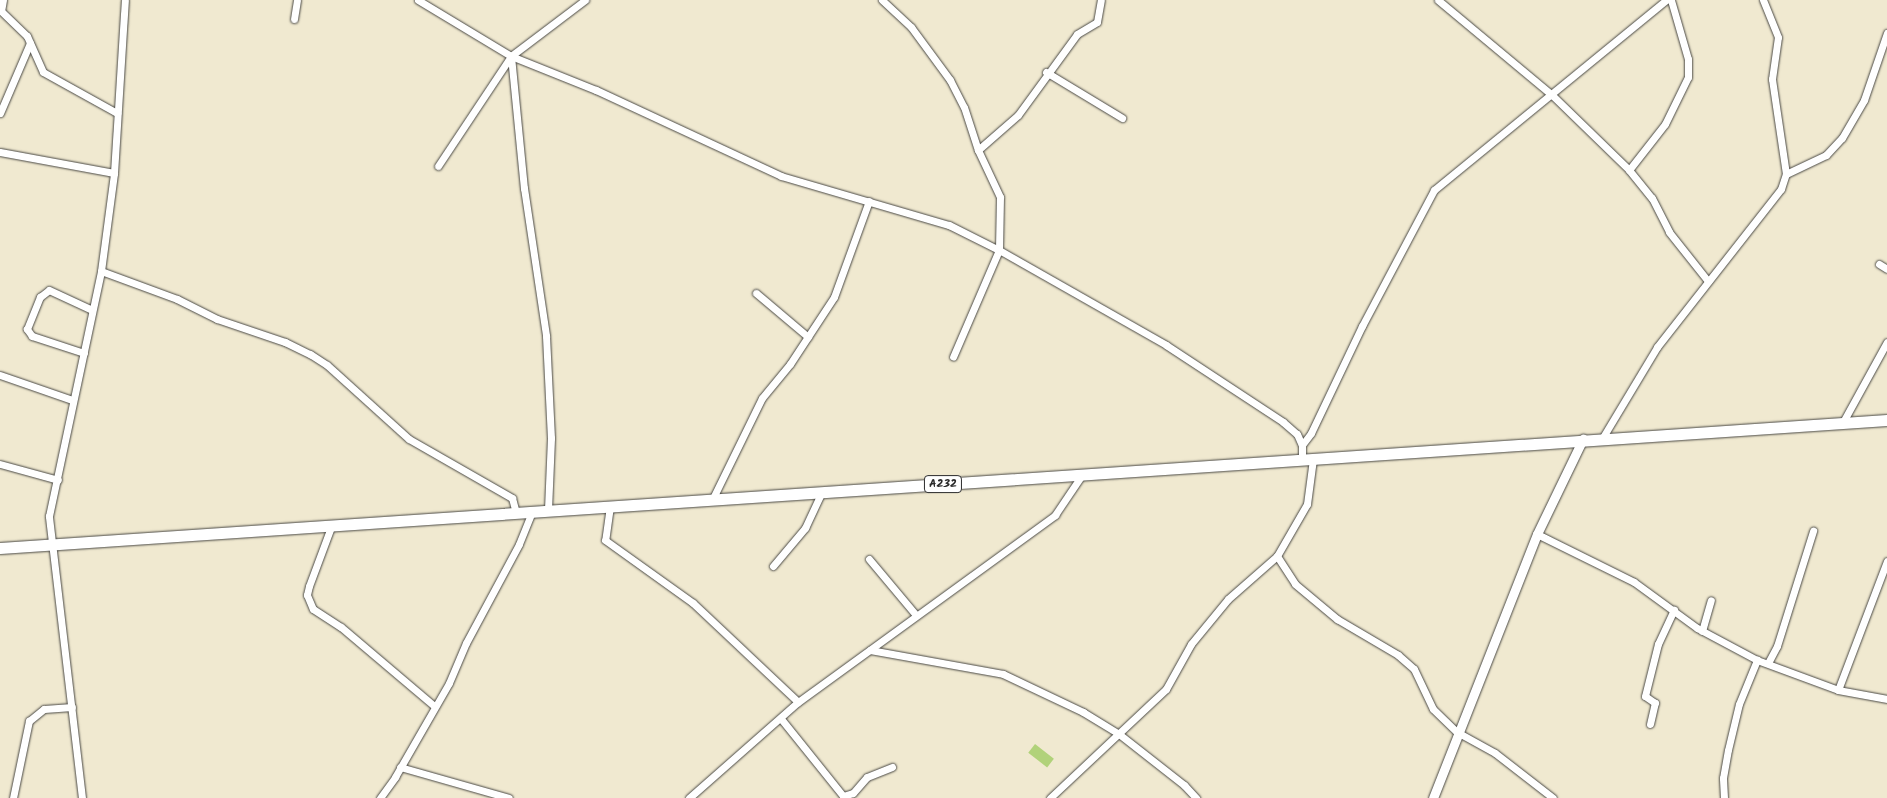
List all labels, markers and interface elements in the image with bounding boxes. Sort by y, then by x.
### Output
road number: A232 [923,474,963,494]

